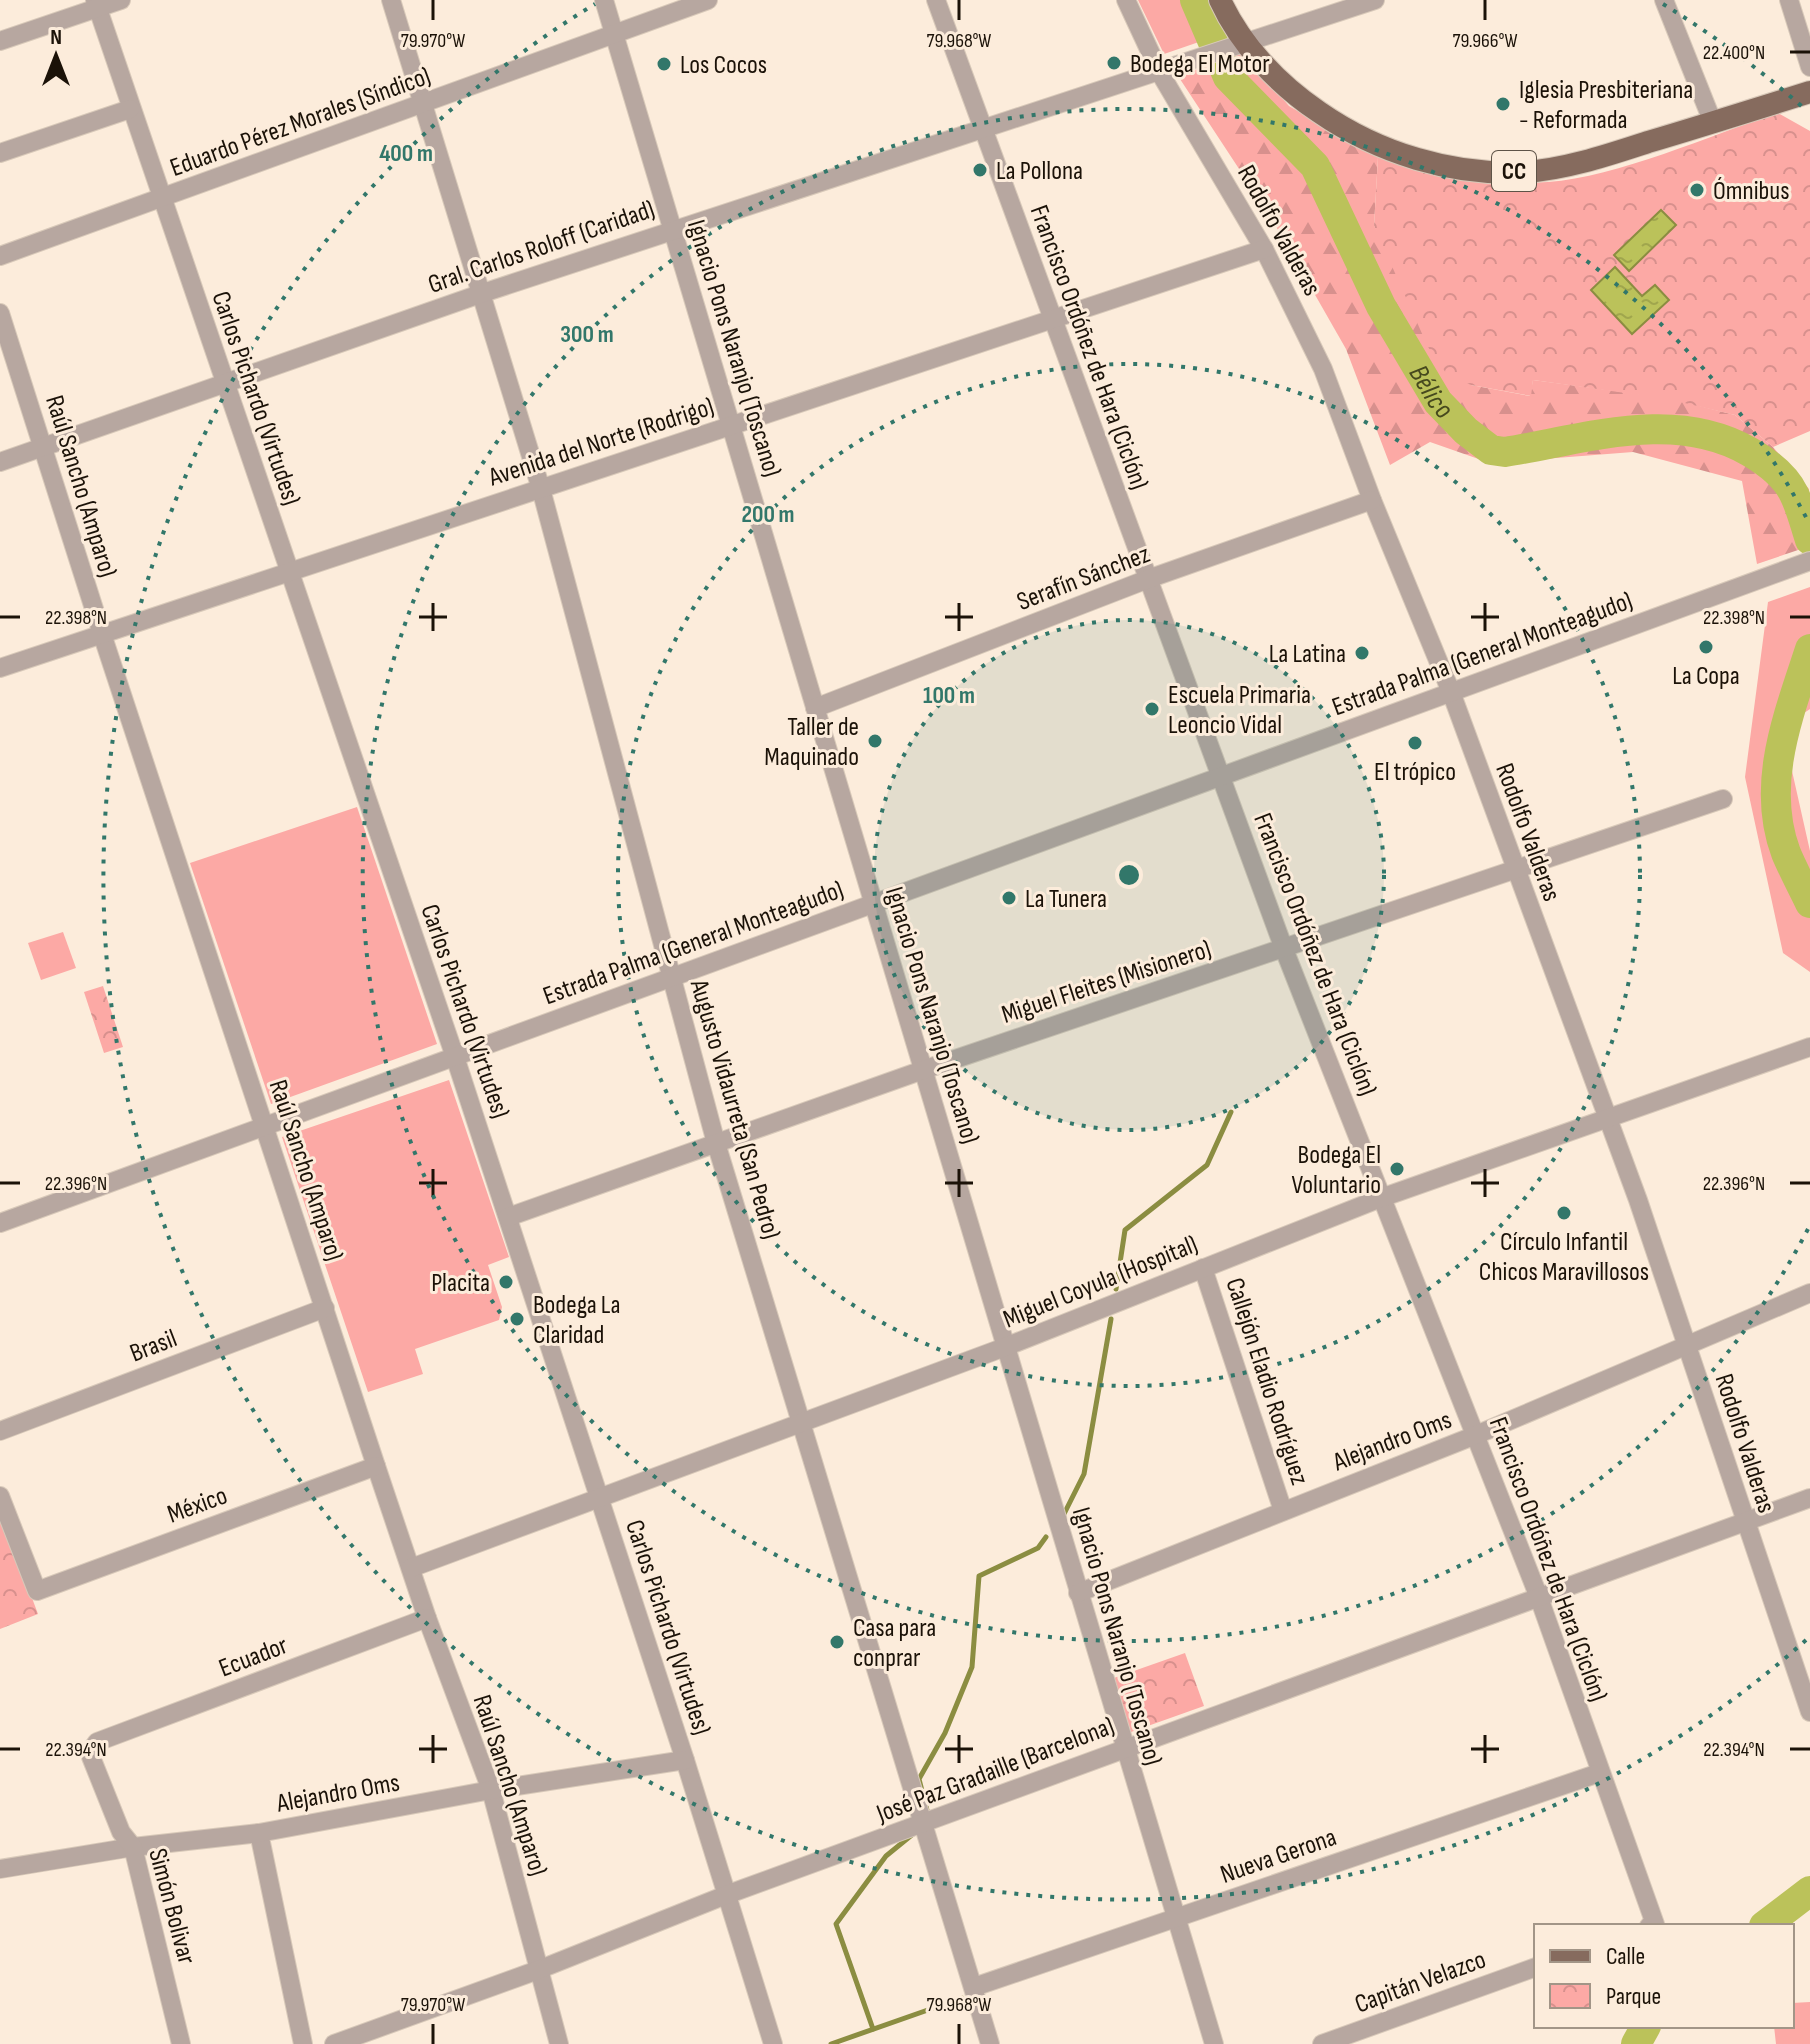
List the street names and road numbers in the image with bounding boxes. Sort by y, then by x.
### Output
street label: Eduardo Pérez Morales (Síndico) [166,61,435,184]
road number: CC [1492,151,1536,191]
street label: Rodolfo Valderas [1230,160,1327,301]
street label: Gral. Carlos Roloff (Caridad) [424,194,659,301]
street label: Francisco Ordóñez de Hara (Ciclón) [1023,201,1154,494]
street label: Ignacio Pons Naranjo (Toscano) [680,216,787,481]
street label: Carlos Pichardo (Virtudes) [204,288,307,509]
street label: Avenida del Norte (Rodrigo) [484,391,718,494]
street label: Raúl Sancho (Amparo) [38,392,123,581]
street label: Serafín Sánchez [1013,539,1154,618]
street label: Estrada Palma (General Monteagudo) [1328,586,1637,723]
street label: Rodolfo Valderas [1488,759,1567,906]
street label: Francisco Ordóñez de Hara (Ciclón) [1246,809,1383,1100]
street label: Estrada Palma (General Monteagudo) [539,875,848,1012]
street label: Ignacio Pons Naranjo (Toscano) [878,883,985,1148]
street label: Carlos Pichardo (Virtudes) [413,901,516,1122]
street label: Miguel Fleites (Misionero) [998,934,1215,1031]
street label: Augusto Vidaurreta (San Pedro) [682,975,786,1243]
street label: Raúl Sancho (Amparo) [262,1076,349,1265]
street label: Miguel Coyula (Hospital) [999,1229,1202,1335]
street label: Callejón Eladio Rodríguez [1218,1274,1315,1489]
street label: Brasil [126,1323,181,1369]
street label: Rodolfo Valderas [1708,1370,1782,1517]
street label: Alejandro Oms [1328,1405,1456,1478]
street label: Francisco Ordóñez de Hara (Ciclón) [1482,1413,1613,1706]
street label: México [163,1480,232,1530]
street label: Ignacio Pons Naranjo (Toscano) [1065,1504,1168,1769]
street label: Carlos Pichardo (Virtudes) [618,1516,717,1739]
street label: Ecuador [215,1630,293,1685]
street label: Raúl Sancho (Amparo) [466,1691,553,1880]
street label: José Paz Gradaille (Barcelona) [872,1711,1119,1830]
street label: Alejandro Oms [273,1767,402,1820]
street label: Nueva Gerona [1216,1822,1341,1891]
street label: Simón Bolivar [141,1845,202,1968]
street label: Capitán Velazco [1351,1944,1490,2020]

